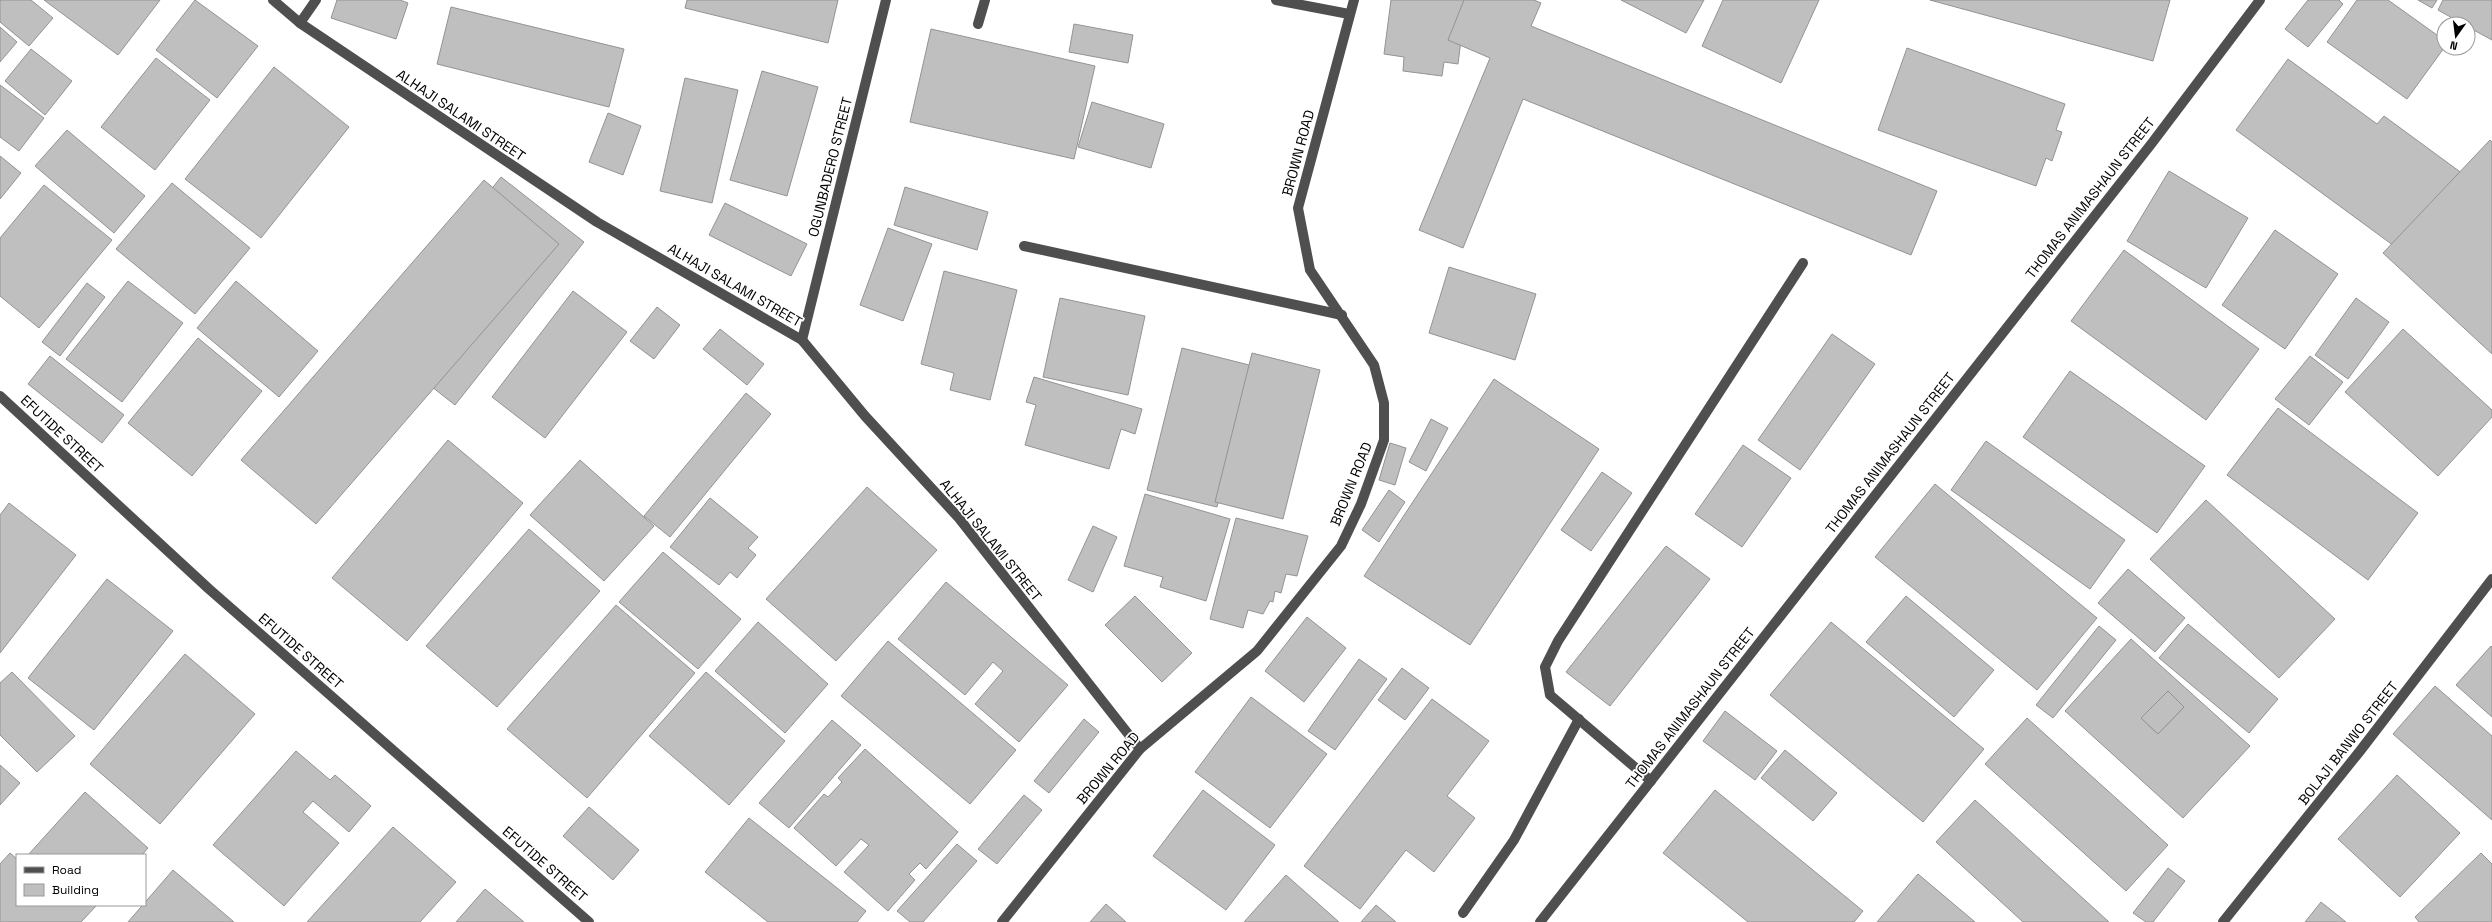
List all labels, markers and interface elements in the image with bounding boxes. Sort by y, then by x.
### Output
north arrow [2436,16,2476,56]
text: N [2448,38,2459,53]
street label: ALHAJI SALAMI STREET [393,65,529,165]
street label: OGUNBADERO STREET [804,95,856,239]
street label: BROWN ROAD [1278,108,1318,198]
street label: THOMAS ANIMASHAUN STREET [2021,114,2159,282]
street label: ALHAJI SALAMI STREET [665,239,805,331]
street label: THOMAS ANIMASHAUN STREET [1821,369,1959,537]
street label: EFUTIDE STREET [17,391,107,477]
street label: BROWN ROAD [1326,440,1376,528]
street label: ALHAJI SALAMI STREET [936,475,1046,605]
street label: EFUTIDE STREET [255,609,347,693]
street label: THOMAS ANIMASHAUN STREET [1621,624,1759,792]
street label: BOLAJI BANWO STREET [2294,678,2402,808]
street label: BROWN ROAD [1073,728,1143,808]
street label: EFUTIDE STREET [499,822,591,906]
legend [16,854,146,906]
text: Road [52,862,81,878]
text: Building [52,882,99,898]

